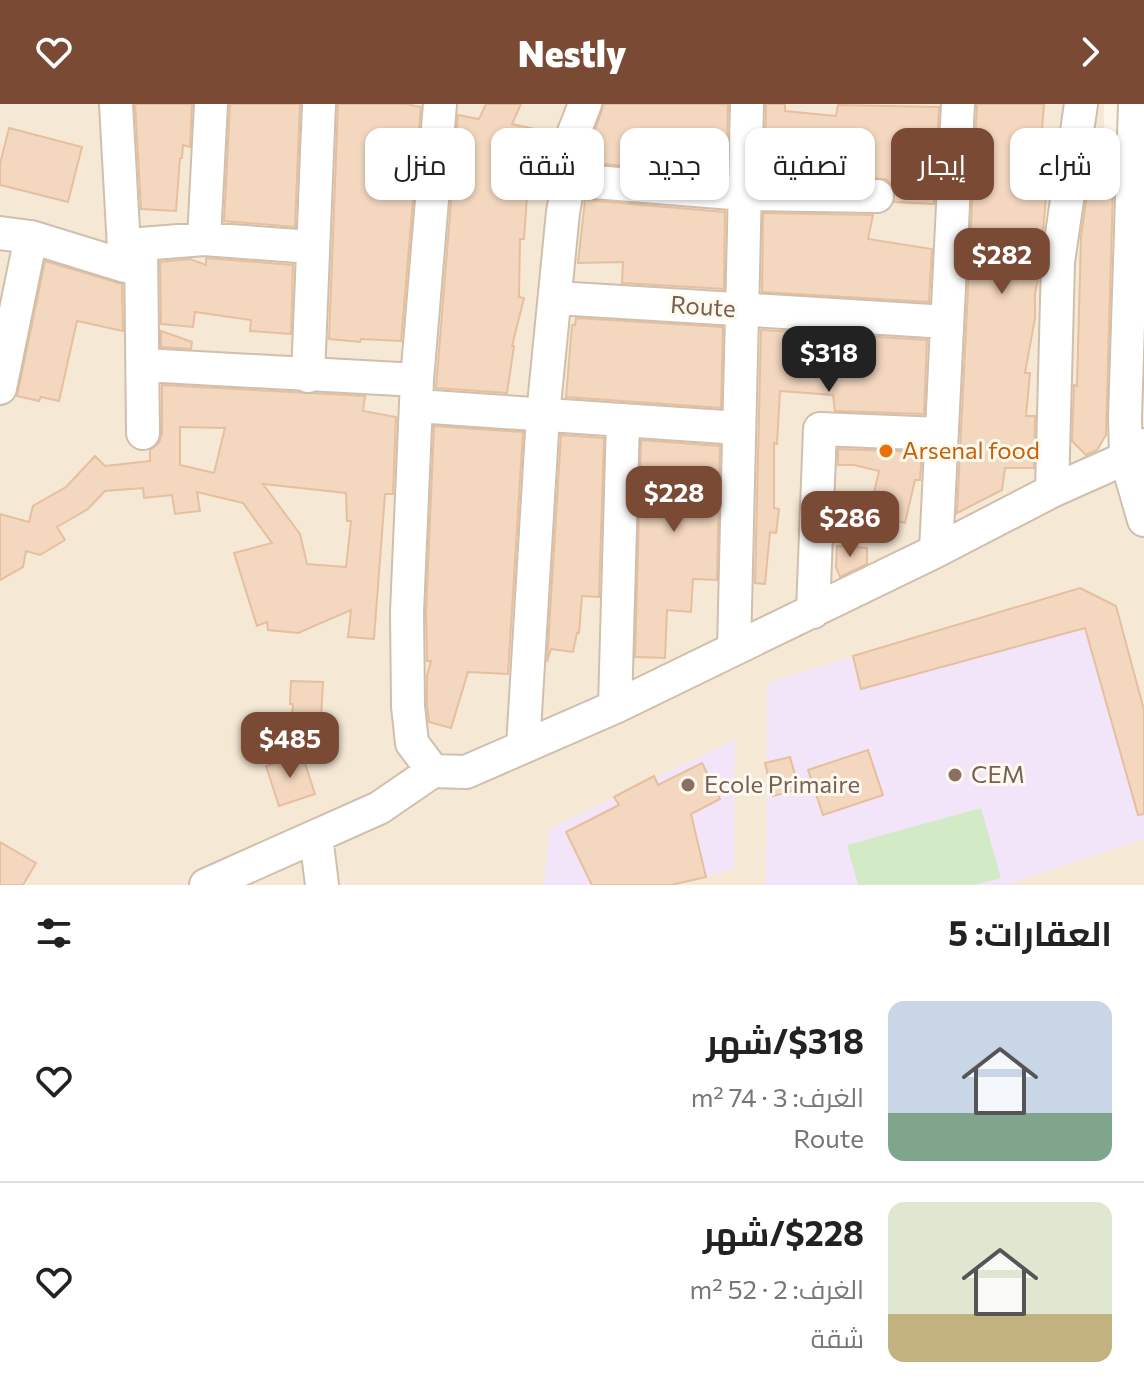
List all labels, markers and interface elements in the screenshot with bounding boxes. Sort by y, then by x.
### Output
icon: heart [32,30,76,74]
text: Nestly [518,30,626,74]
icon: forward [1068,30,1112,74]
chip: منزل [365,128,475,200]
chip: شقة [491,128,604,200]
chip: جديد [620,128,729,200]
chip: تصفية [745,128,875,200]
chip: إيجار [891,128,994,200]
chip: شراء [1010,128,1120,200]
pin: $282 [955,228,1049,296]
text: $282 [972,238,1032,269]
street label: Route [669,289,737,322]
pin: $318 [782,326,876,394]
text: $318 [800,336,858,367]
place label: Arsenal food [902,435,1040,464]
marker: Arsenal food [877,442,895,460]
pin: $228 [627,466,721,534]
text: $228 [644,476,704,507]
pin: $286 [803,491,897,559]
text: $286 [819,501,881,532]
pin: $485 [243,712,337,780]
text: $485 [259,722,321,753]
place label: CEM [971,759,1025,788]
marker: CEM [946,766,964,784]
place label: Ecole Primaire [704,769,860,798]
marker: Ecole Primaire [679,776,697,794]
icon: filters [32,911,76,955]
text: العقارات: 5 [948,911,1112,953]
text: $318/شهر [706,1019,864,1061]
icon: home [952,1033,1048,1129]
icon: heart [32,1059,76,1103]
text: الغرف: 3 · 74 m² [691,1081,864,1112]
text: Route [793,1122,864,1153]
text: $228/شهر [703,1211,864,1253]
icon: home [952,1234,1048,1330]
icon: heart [32,1260,76,1304]
text: الغرف: 2 · 52 m² [690,1273,864,1304]
text: شقة [811,1322,864,1353]

